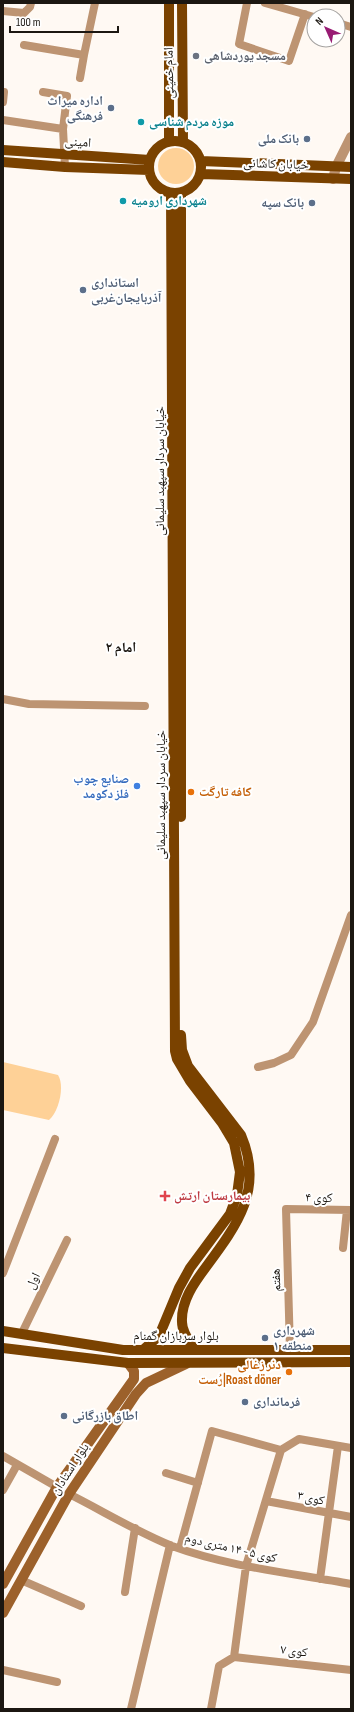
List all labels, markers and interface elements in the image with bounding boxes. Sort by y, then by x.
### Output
scale bar [10,8,118,34]
north arrow [306,8,346,48]
text: 100 m [16,15,41,30]
text: N [313,15,326,28]
street label: امام خمینی [161,47,177,99]
place label: مسجد یوردشاهی [204,48,286,64]
marker: مسجد یوردشاهی [191,51,201,61]
place label: اداره میراث فرهنگی [47,93,103,124]
marker: اداره میراث فرهنگی [106,103,116,113]
place label: موزه مردم شناسی [149,114,234,131]
marker: موزه مردم شناسی [136,117,146,127]
place label: بانک ملی [258,131,299,147]
street label: امینی [64,133,92,151]
marker: بانک ملی [302,134,312,144]
street label: خیابان کاشانی [243,155,309,173]
place label: شهرداری ارومیه [131,193,207,209]
place label: بانک سپه [261,195,304,211]
marker: شهرداری ارومیه [118,196,128,206]
marker: بانک سپه [307,198,317,208]
place label: استانداری آذربایجان‌غربی [91,275,162,306]
marker: استانداری آذربایجان‌غربی [78,285,88,295]
street label: خیابان سردار سپهبد سلیمانی [152,406,168,536]
district label: امام ۲ [106,639,136,657]
street label: خیابان سردار سپهبد سلیمانی [153,730,169,860]
place label: صنایع چوب فلز دکومد [73,771,129,802]
marker: صنایع چوب فلز دکومد [132,781,142,791]
place label: کافه تارگت [199,784,252,800]
marker: کافه تارگت [186,787,196,797]
place label: بیمارستان ارتش [174,1188,251,1204]
marker: بیمارستان ارتش [159,1190,171,1202]
street label: کوی ۴ [305,1190,333,1206]
street label: هفتم [268,1268,284,1292]
street label: اول [22,1270,44,1292]
place label: شهرداری منطقه ۱ [273,1323,315,1354]
street label: بلوار سربازان گمنام [133,1328,219,1344]
marker: شهرداری منطقه ۱ [260,1333,270,1343]
place label: دنر زغالی رُست|Roast döner [198,1357,281,1388]
marker: دنر زغالی رُست|Roast döner [284,1367,294,1377]
place label: فرمانداری [253,1394,300,1410]
marker: فرمانداری [240,1397,250,1407]
place label: اطاق بازرگانی [72,1408,138,1424]
marker: اطاق بازرگانی [59,1411,69,1421]
street label: بلوار استادان [47,1440,93,1498]
street label: کوی ۳ [296,1487,327,1509]
street label: کوی ۵ - ۱۴ متری دوم [183,1530,279,1566]
street label: کوی ۷ [279,1641,309,1661]

